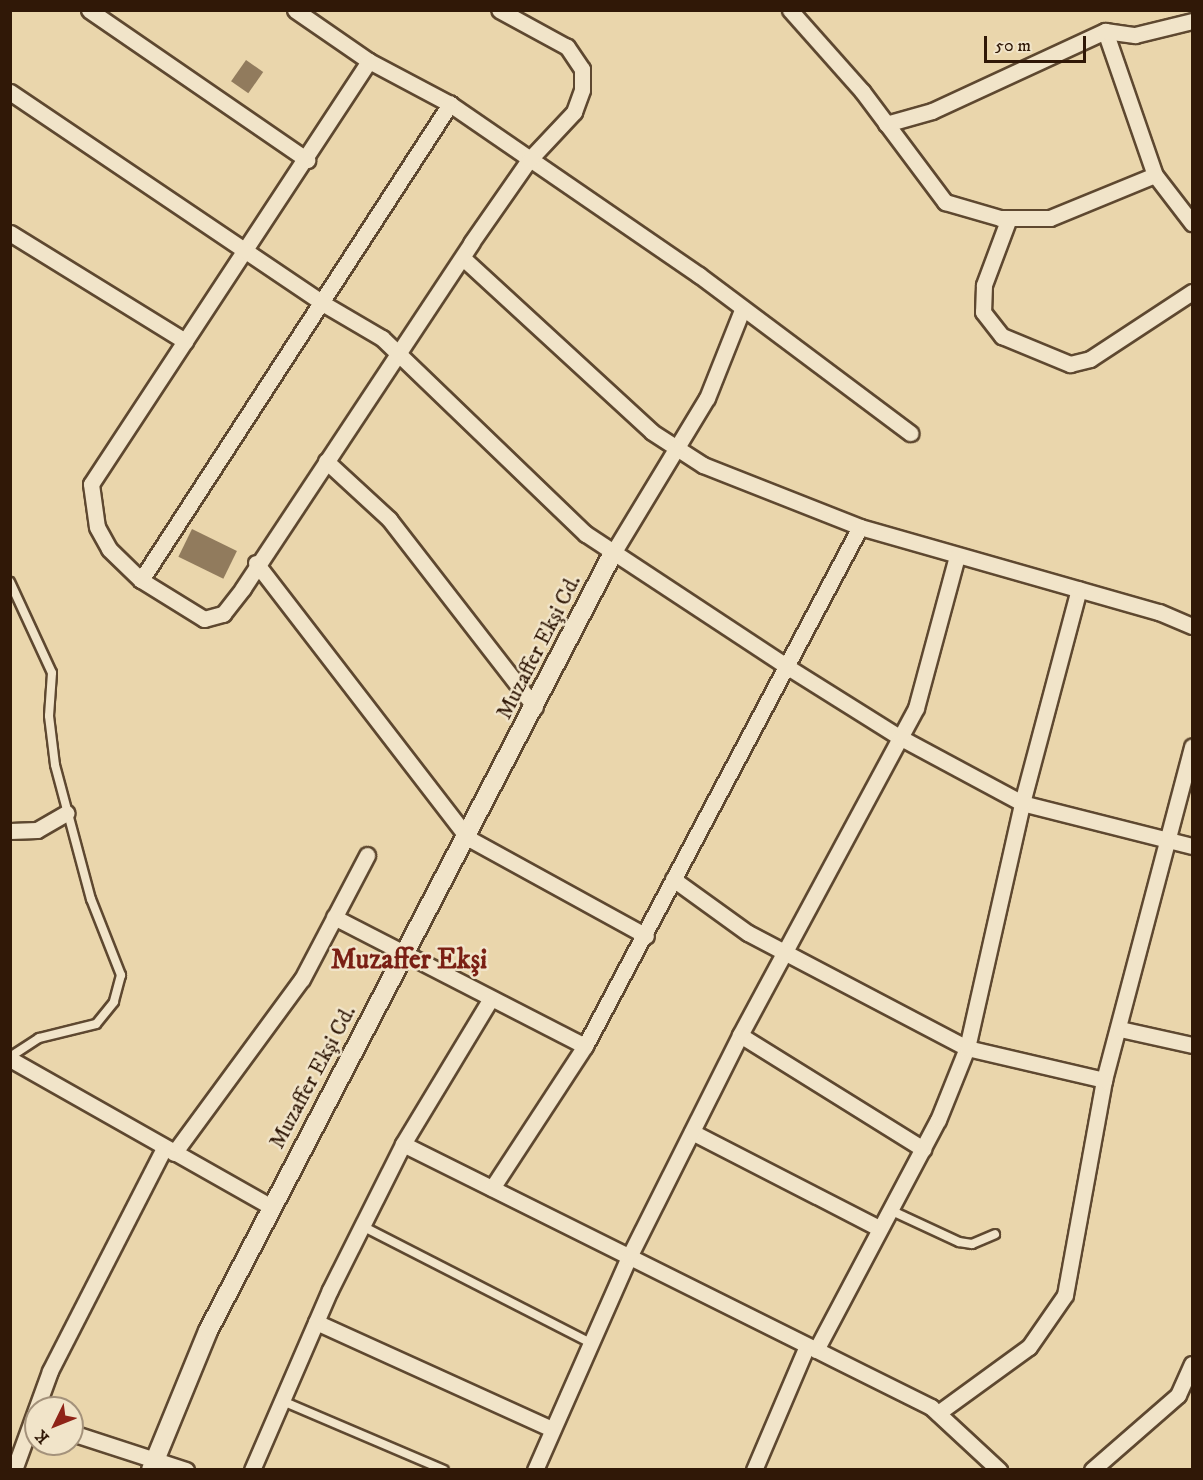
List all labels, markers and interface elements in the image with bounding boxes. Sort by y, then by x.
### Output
scale bar [987,24,1089,62]
text: 50 m [995,35,1031,57]
street label: Muzaffer Ekşi Cd. [491,570,587,724]
district label: Muzaffer Ekşi [331,943,487,977]
street label: Muzaffer Ekşi Cd. [264,1001,362,1153]
north arrow [24,1396,84,1456]
text: K [31,1426,53,1448]

